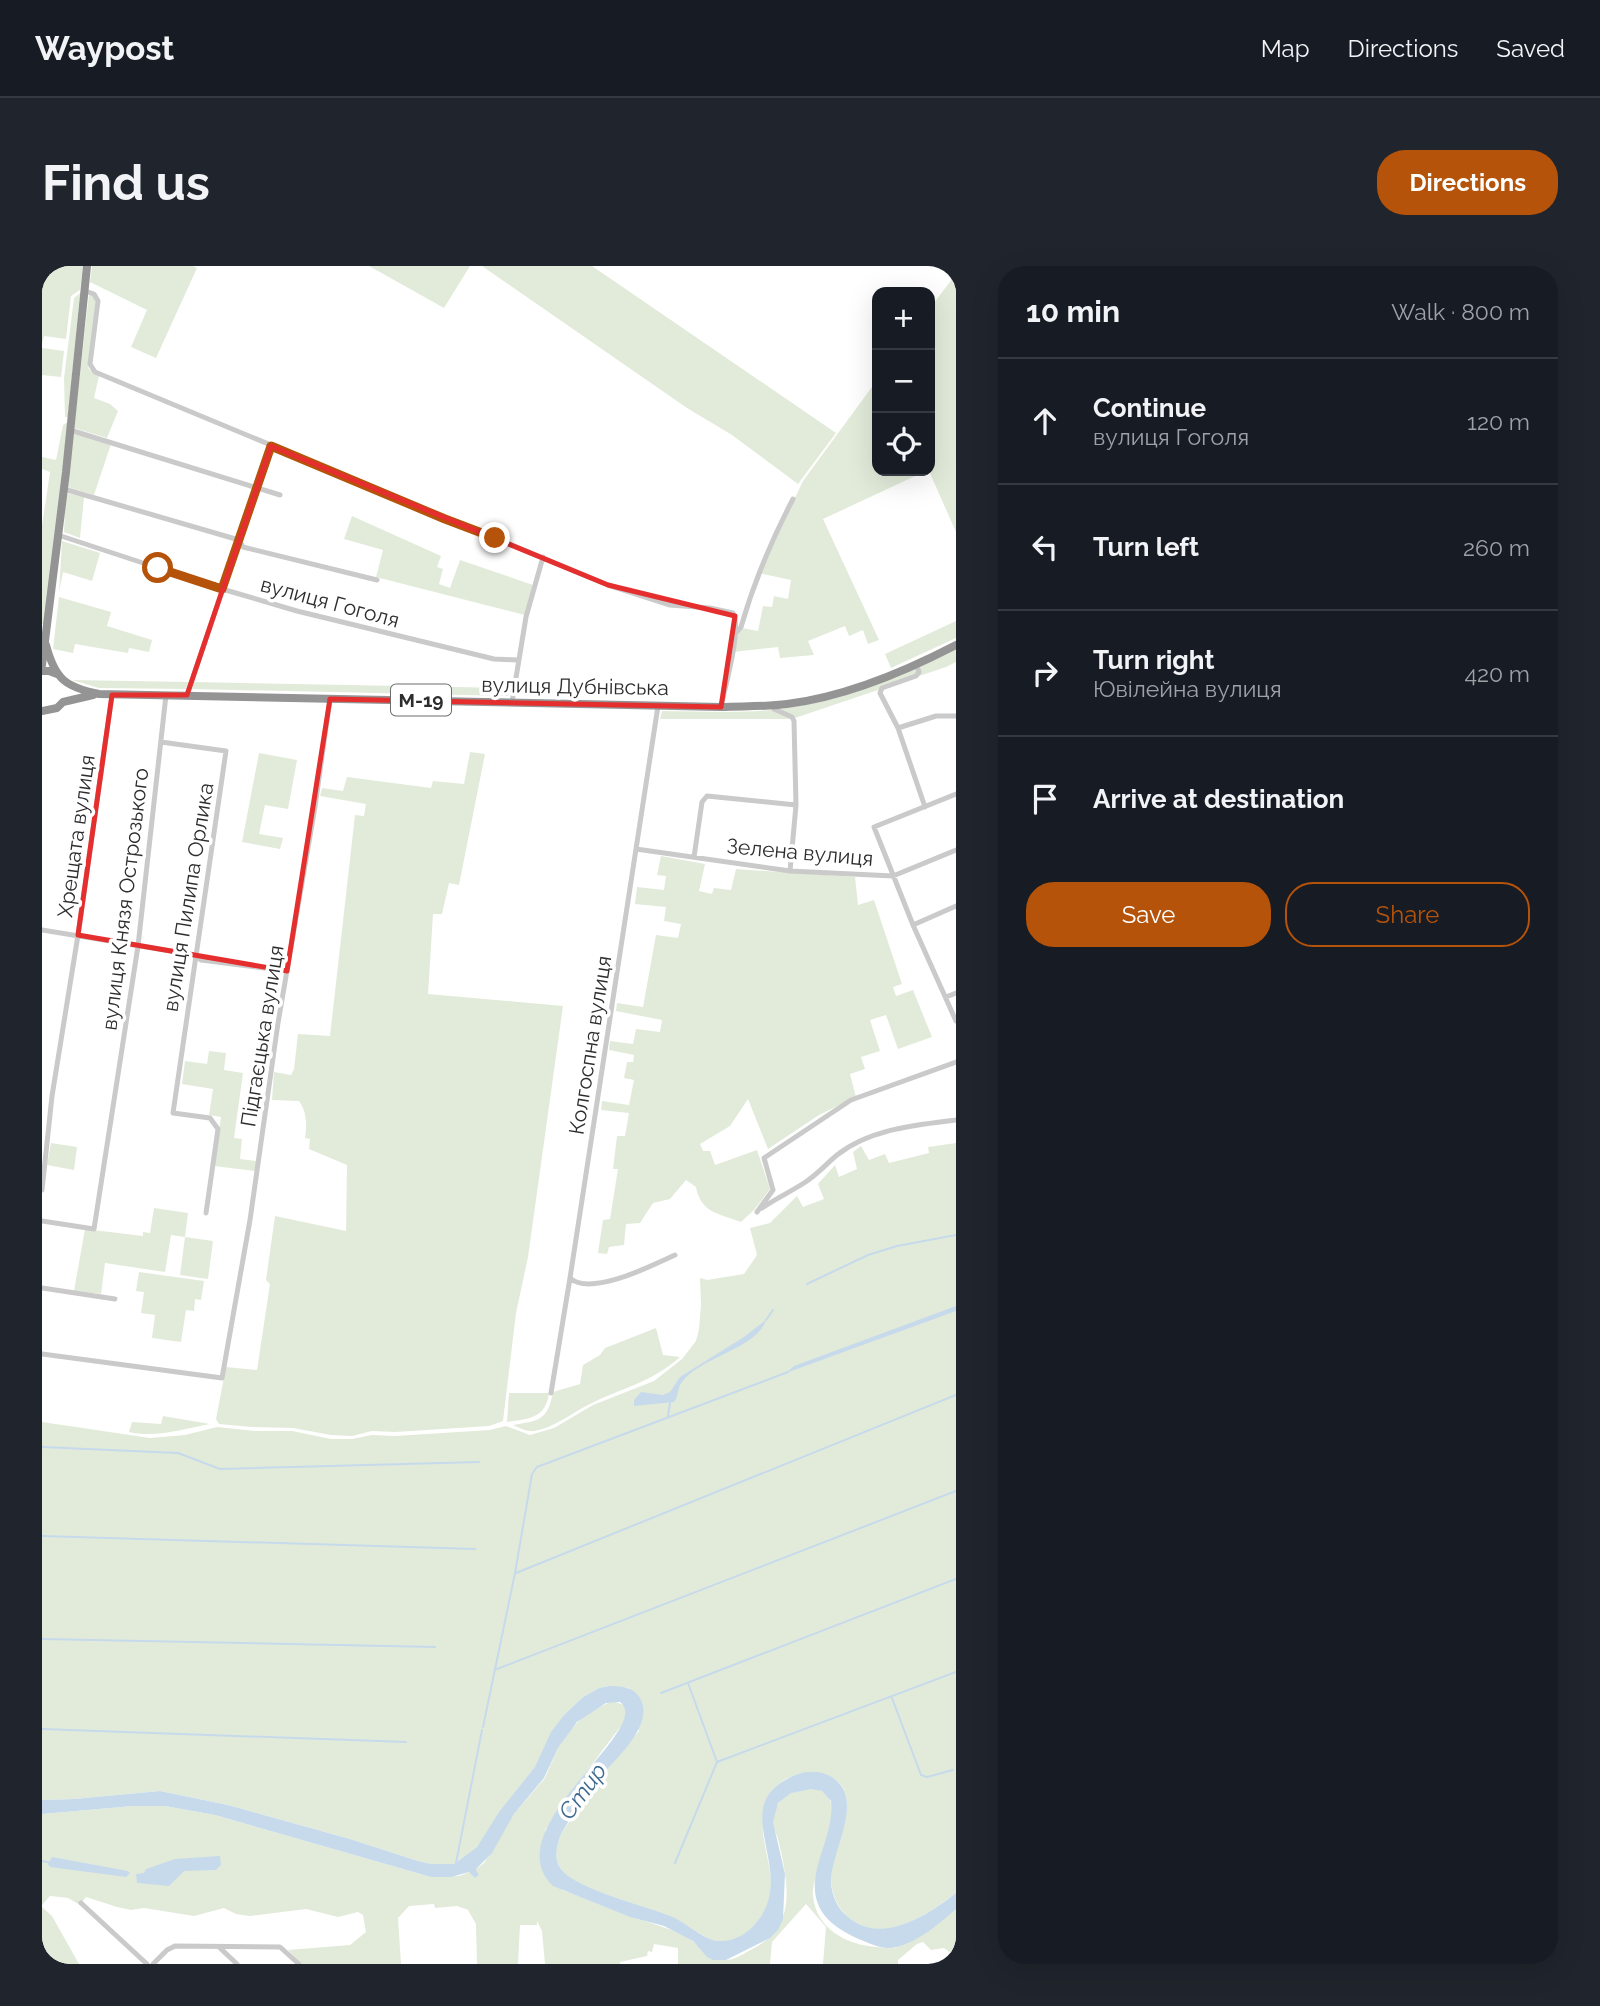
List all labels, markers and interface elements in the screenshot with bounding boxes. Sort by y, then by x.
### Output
text: Waypost [35,29,174,68]
text: Map [1261,34,1310,63]
text: Directions [1348,34,1458,63]
text: Saved [1496,34,1565,63]
button: Directions [1377,150,1558,215]
text: Find us [42,154,210,211]
map controls [872,287,935,476]
button: + [872,287,935,350]
text: 10 min [1026,294,1120,329]
text: Walk · 800 m [1391,298,1530,325]
button: − [872,350,935,413]
text: Continue [1093,393,1206,423]
icon: ahead [1026,402,1064,440]
text: 120 m [1467,408,1530,435]
button: locate [872,413,935,476]
text: вулиця Гоголя [1093,423,1249,450]
route end [479,522,510,553]
icon: left [1026,528,1064,566]
text: Turn left [1093,532,1199,562]
text: 260 m [1463,534,1530,561]
route start [142,552,173,583]
street label: вулиця Гоголя [258,571,402,633]
text: Turn right [1093,645,1214,675]
icon: right [1026,654,1064,692]
text: 420 m [1464,660,1530,687]
street label: вулиця Дубнівська [481,672,669,700]
text: Ювілейна вулиця [1093,675,1282,702]
road number: М-19 [391,684,451,715]
street label: Хрещата вулиця [52,753,100,919]
street label: вулиця Князя Острозького [96,766,154,1032]
icon: arrive [1026,780,1064,818]
street label: вулиця Пилипа Орлика [158,781,218,1013]
text: Arrive at destination [1093,784,1344,814]
street label: Зелена вулиця [726,833,874,871]
button: Save [1026,882,1271,947]
button: Share [1285,882,1530,947]
street label: Підгаєцька вулиця [235,943,289,1129]
street label: Колгоспна вулиця [564,954,616,1136]
water label: Стир [552,1757,612,1825]

